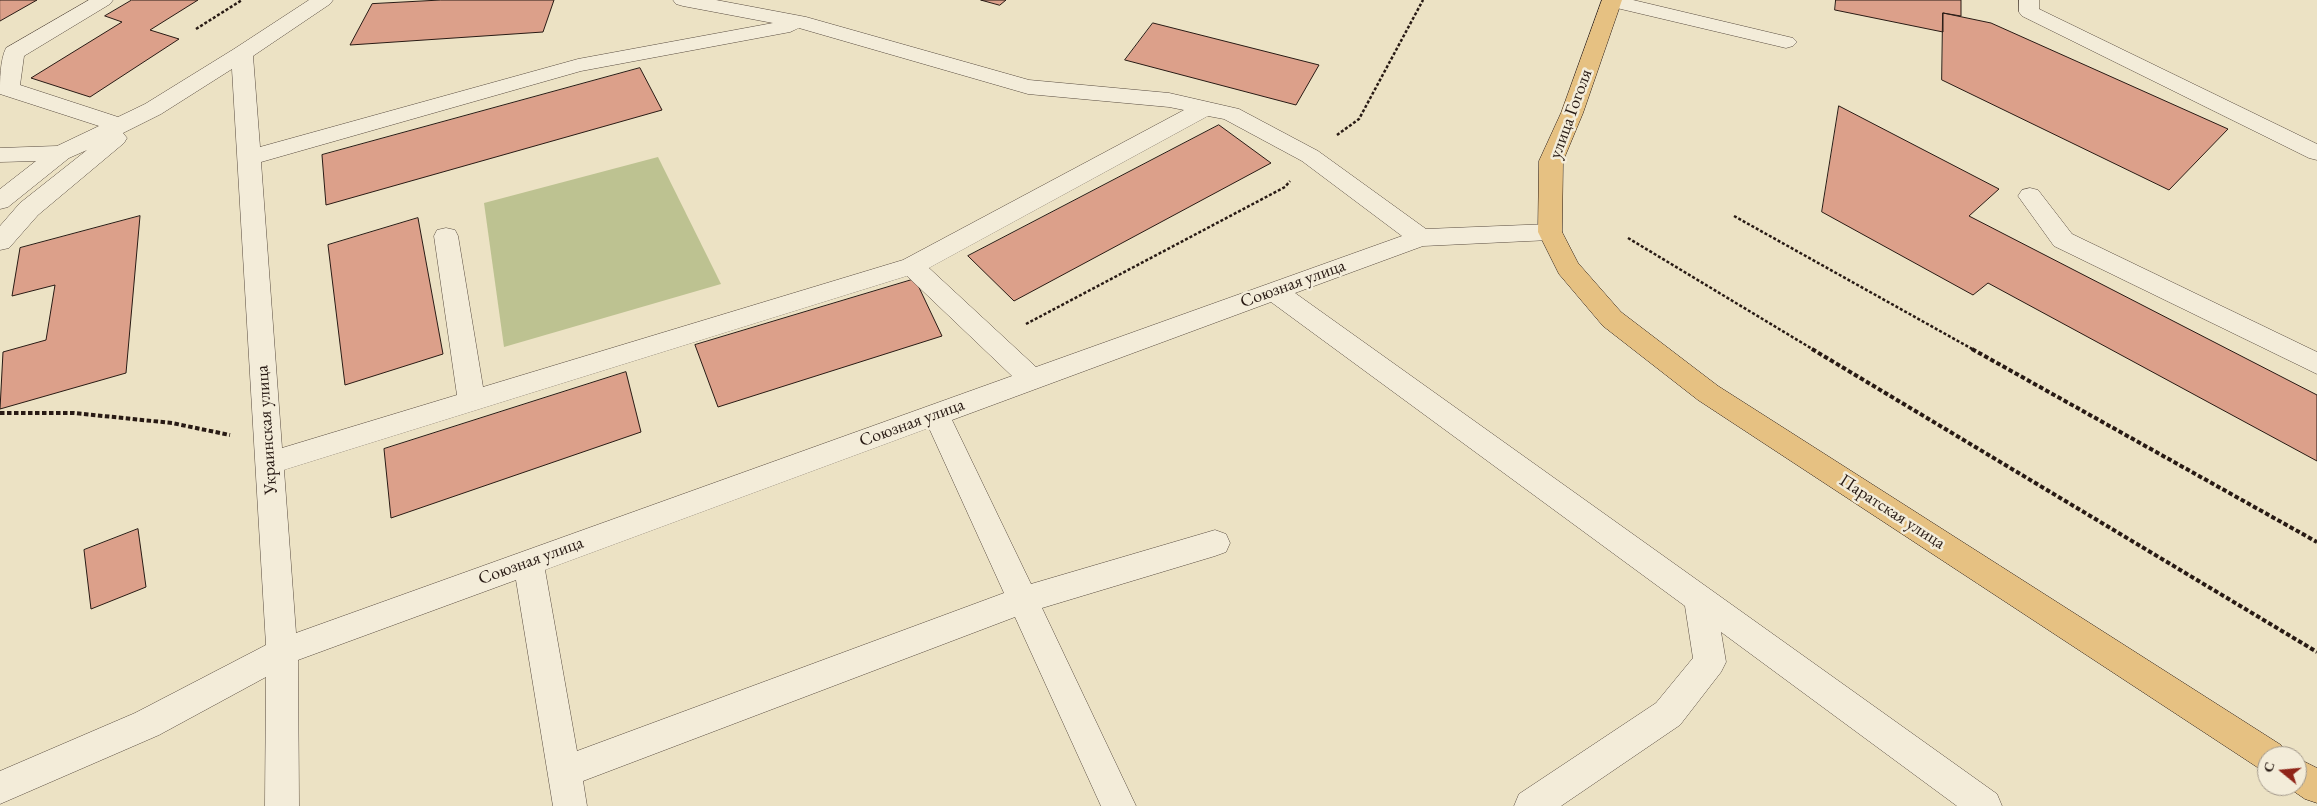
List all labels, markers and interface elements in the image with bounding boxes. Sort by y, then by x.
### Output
street label: улица Гоголя [1545,66,1597,162]
street label: Союзная улица [1237,255,1349,313]
street label: Украинская улица [252,365,282,495]
street label: Союзная улица [856,394,968,452]
street label: Паратская улица [1835,470,1949,554]
street label: Союзная улица [475,532,587,590]
north arrow [2257,746,2307,796]
text: С [2259,760,2279,774]

